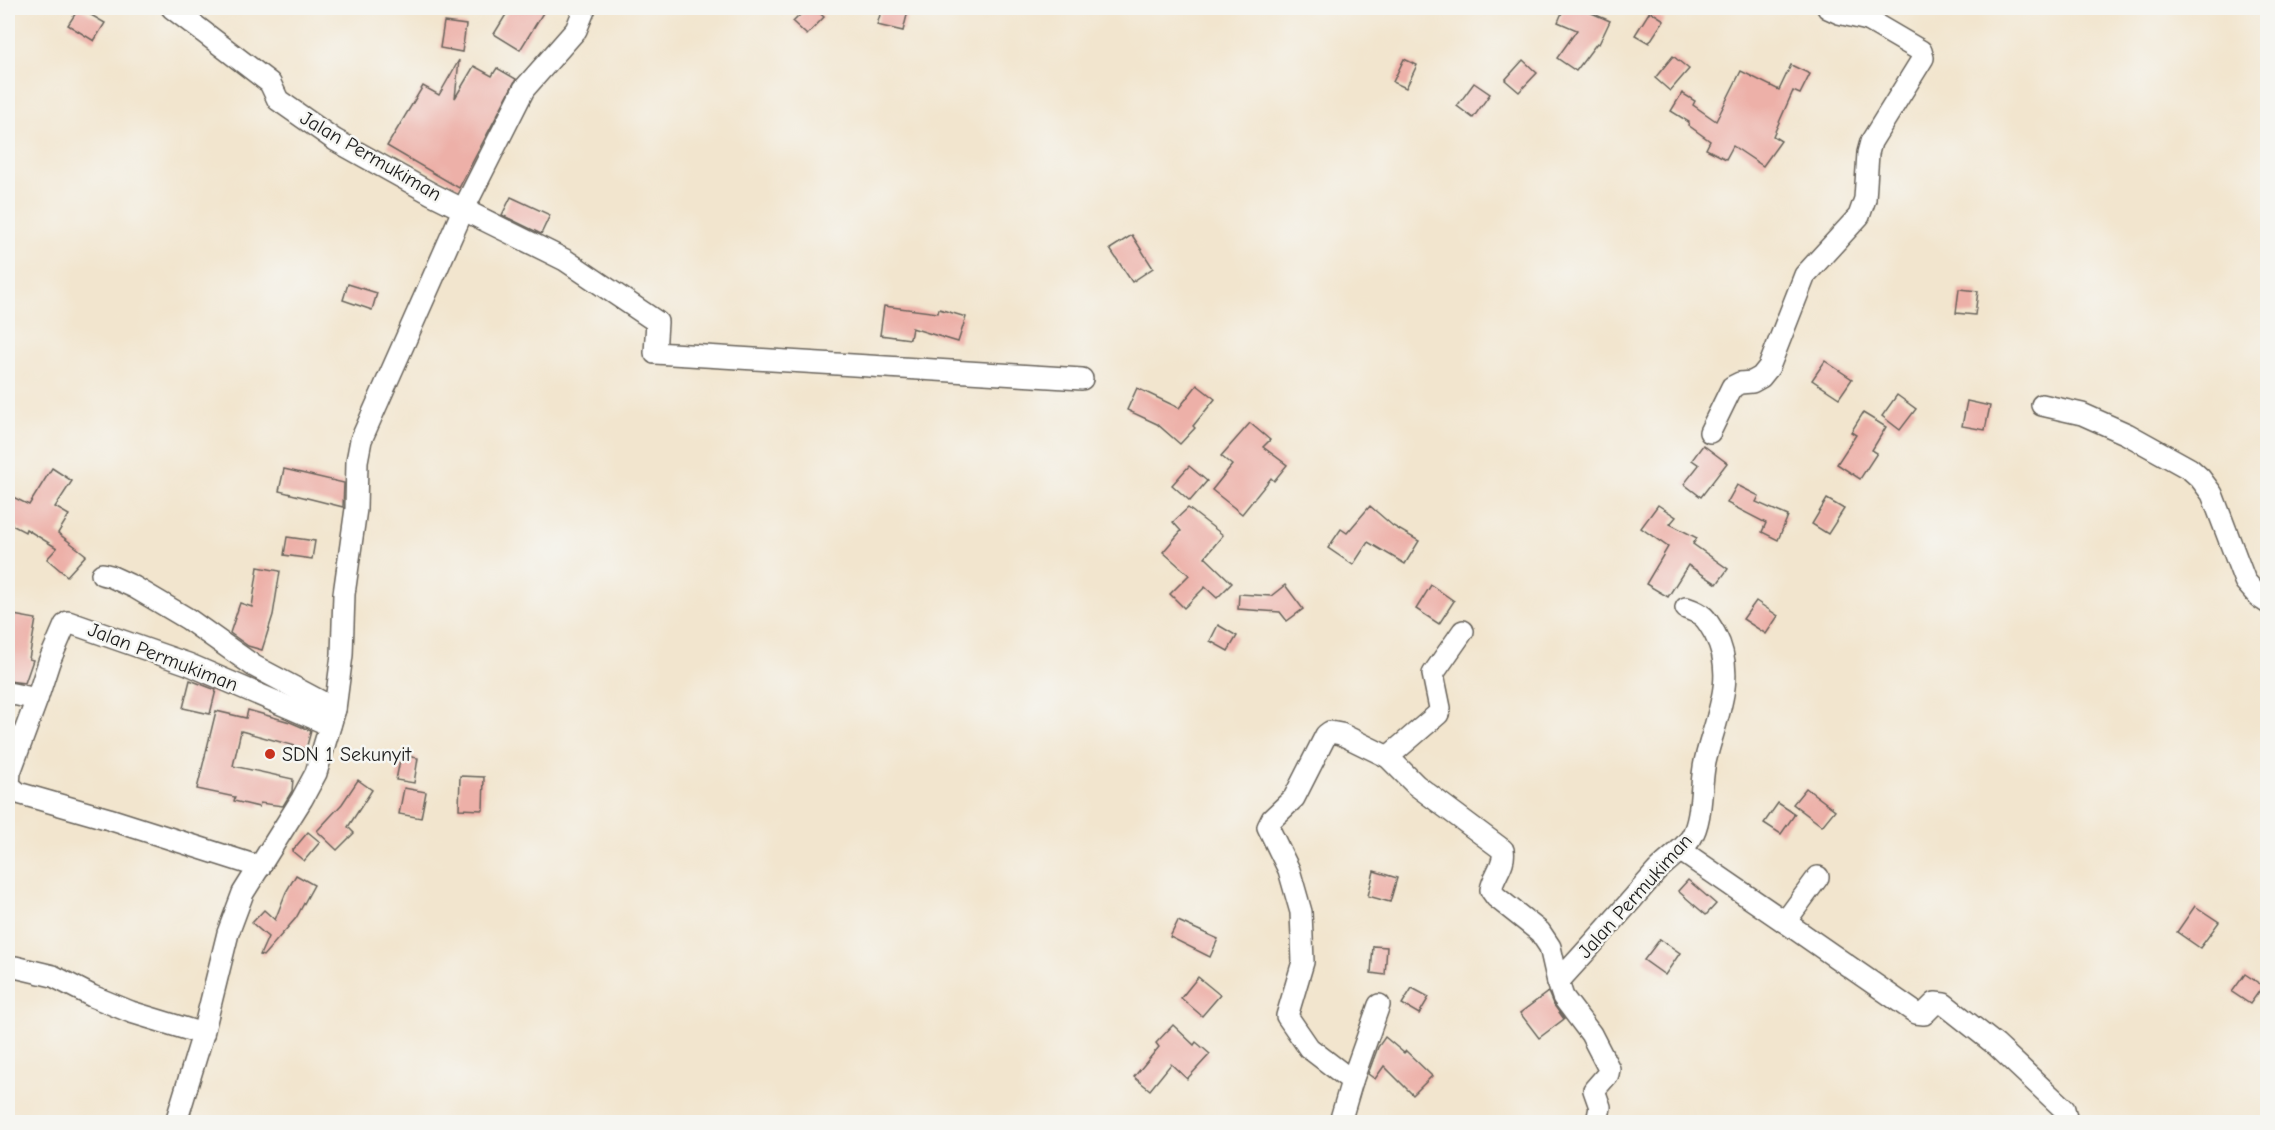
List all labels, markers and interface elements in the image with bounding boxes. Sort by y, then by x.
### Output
street label: Jalan Permukiman [296,106,446,206]
street label: Jalan Permukiman [85,618,241,696]
place label: SDN 1 Sekunyit [282,743,413,766]
marker: SDN 1 Sekunyit [263,747,277,761]
street label: Jalan Permukiman [1573,829,1697,963]

